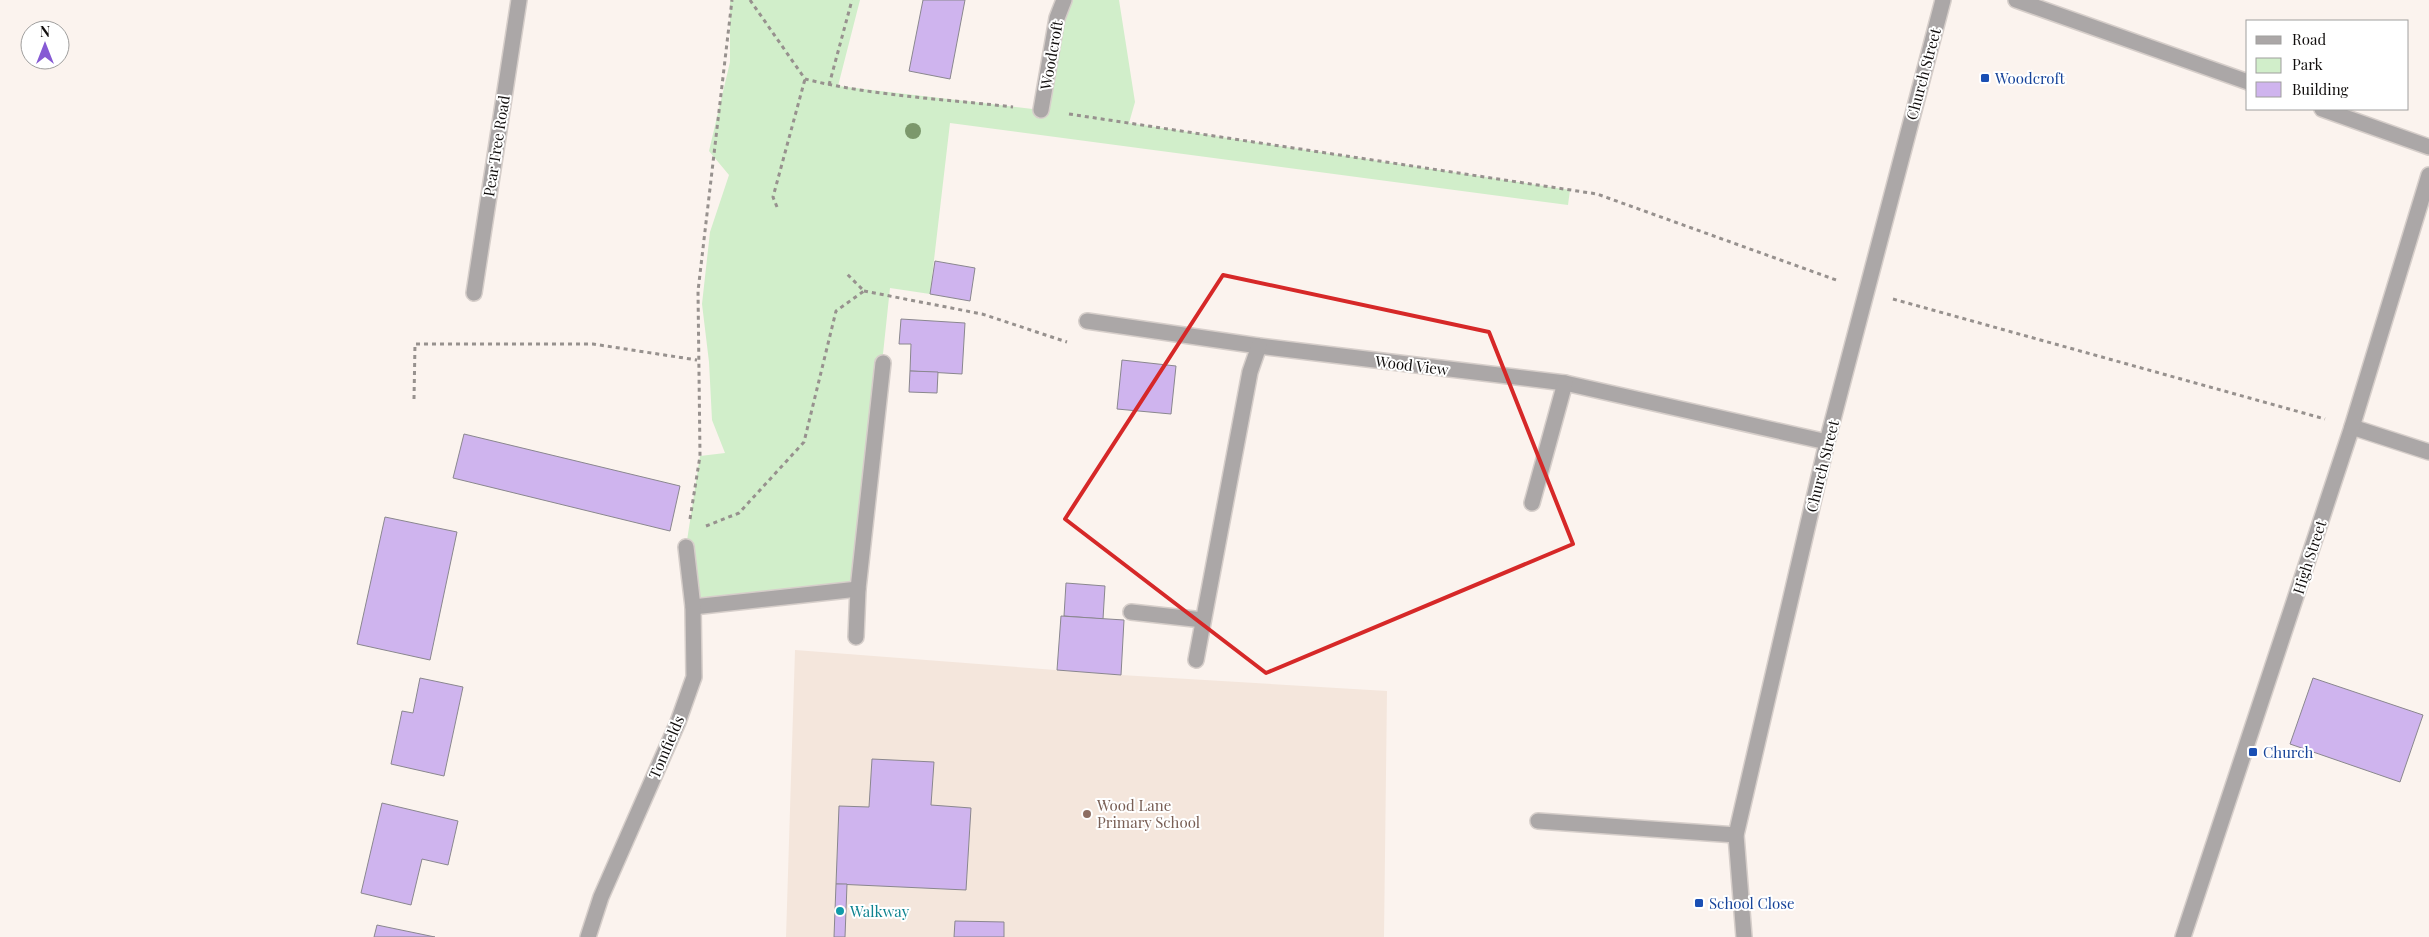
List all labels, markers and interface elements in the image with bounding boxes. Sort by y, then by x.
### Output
street label: Woodcroft [1035,18,1067,92]
north arrow [20,20,70,70]
legend [2246,20,2409,110]
text: N [40,22,50,41]
street label: Church Street [1901,25,1945,122]
text: Road [2292,29,2326,49]
text: Park [2292,54,2324,74]
place label: Woodcroft [1994,68,2066,88]
marker: Woodcroft [1979,72,1991,84]
text: Building [2292,79,2349,99]
street label: Pear Tree Road [478,94,514,198]
street label: Wood View [1373,350,1450,379]
street label: Church Street [1801,417,1843,514]
street label: High Street [2288,517,2331,596]
street label: Tomfields [644,712,688,782]
place label: Church [2263,742,2314,762]
marker: Church [2247,746,2259,758]
place label: Wood Lane Primary School [1096,795,1200,832]
marker: Wood Lane Primary School [1081,808,1093,820]
place label: School Close [1709,893,1795,913]
marker: School Close [1693,897,1705,909]
place label: Walkway [849,901,910,921]
marker: Walkway [834,905,846,917]

